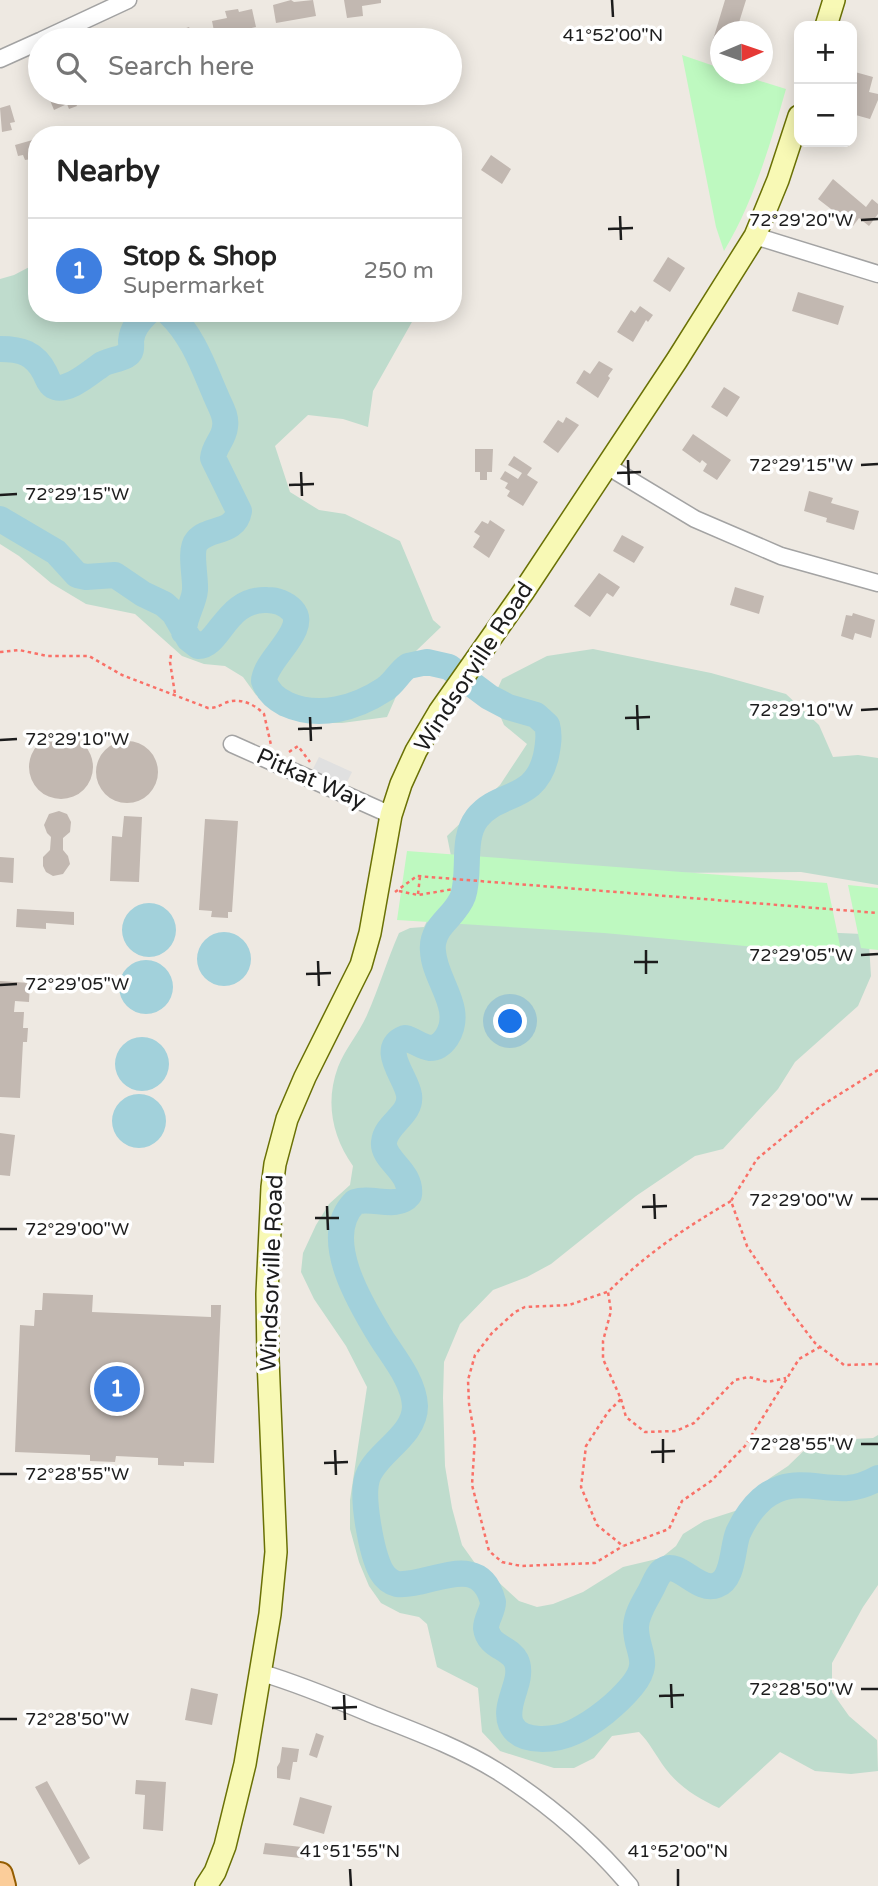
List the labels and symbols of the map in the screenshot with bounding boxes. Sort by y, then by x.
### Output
north arrow [710,21,773,84]
text: 41°52'00"N [563,24,663,46]
text: 72°29'20"W [749,209,853,231]
text: 72°29'15"W [749,454,853,476]
text: 72°29'15"W [25,483,129,505]
street label: Windsorville Road [409,577,539,757]
text: 72°29'10"W [749,699,853,721]
text: 72°29'10"W [25,728,129,750]
street label: Pitkat Way [252,742,370,816]
text: 72°29'05"W [749,944,853,966]
text: 72°29'05"W [25,973,129,995]
your location [493,1004,527,1038]
street label: Windsorville Road [255,1174,289,1372]
text: 72°29'00"W [749,1189,853,1211]
text: 72°29'00"W [25,1218,129,1240]
pin: 1 [94,1363,140,1415]
text: 72°28'55"W [749,1433,853,1455]
text: 72°28'55"W [25,1463,129,1485]
text: 72°28'50"W [749,1678,853,1700]
text: 72°28'50"W [25,1708,129,1730]
text: 41°51'55"N [300,1840,400,1862]
text: 41°52'00"N [628,1840,728,1862]

